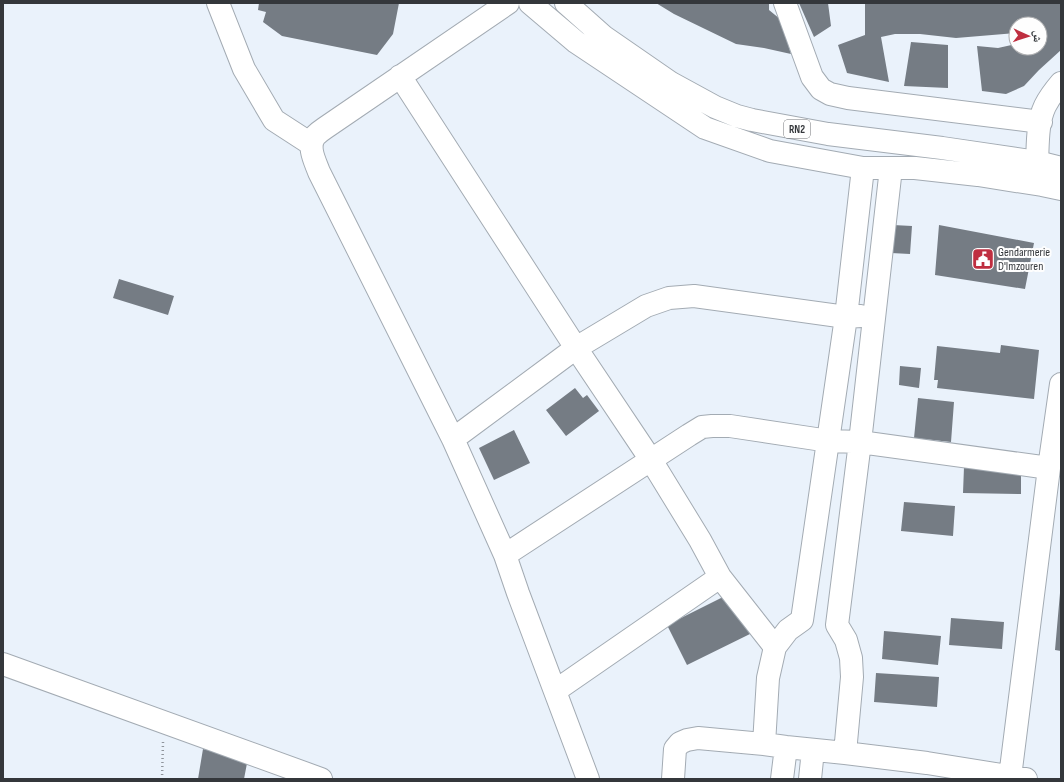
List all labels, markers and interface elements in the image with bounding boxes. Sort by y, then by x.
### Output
north arrow [1008,16,1048,56]
text: ش [1030,30,1044,43]
road number: RN2 [784,120,810,138]
place label: Gendarmerie D'Imzouren [998,245,1050,274]
public building icon: Gendarmerie D'Imzouren [970,246,996,272]

